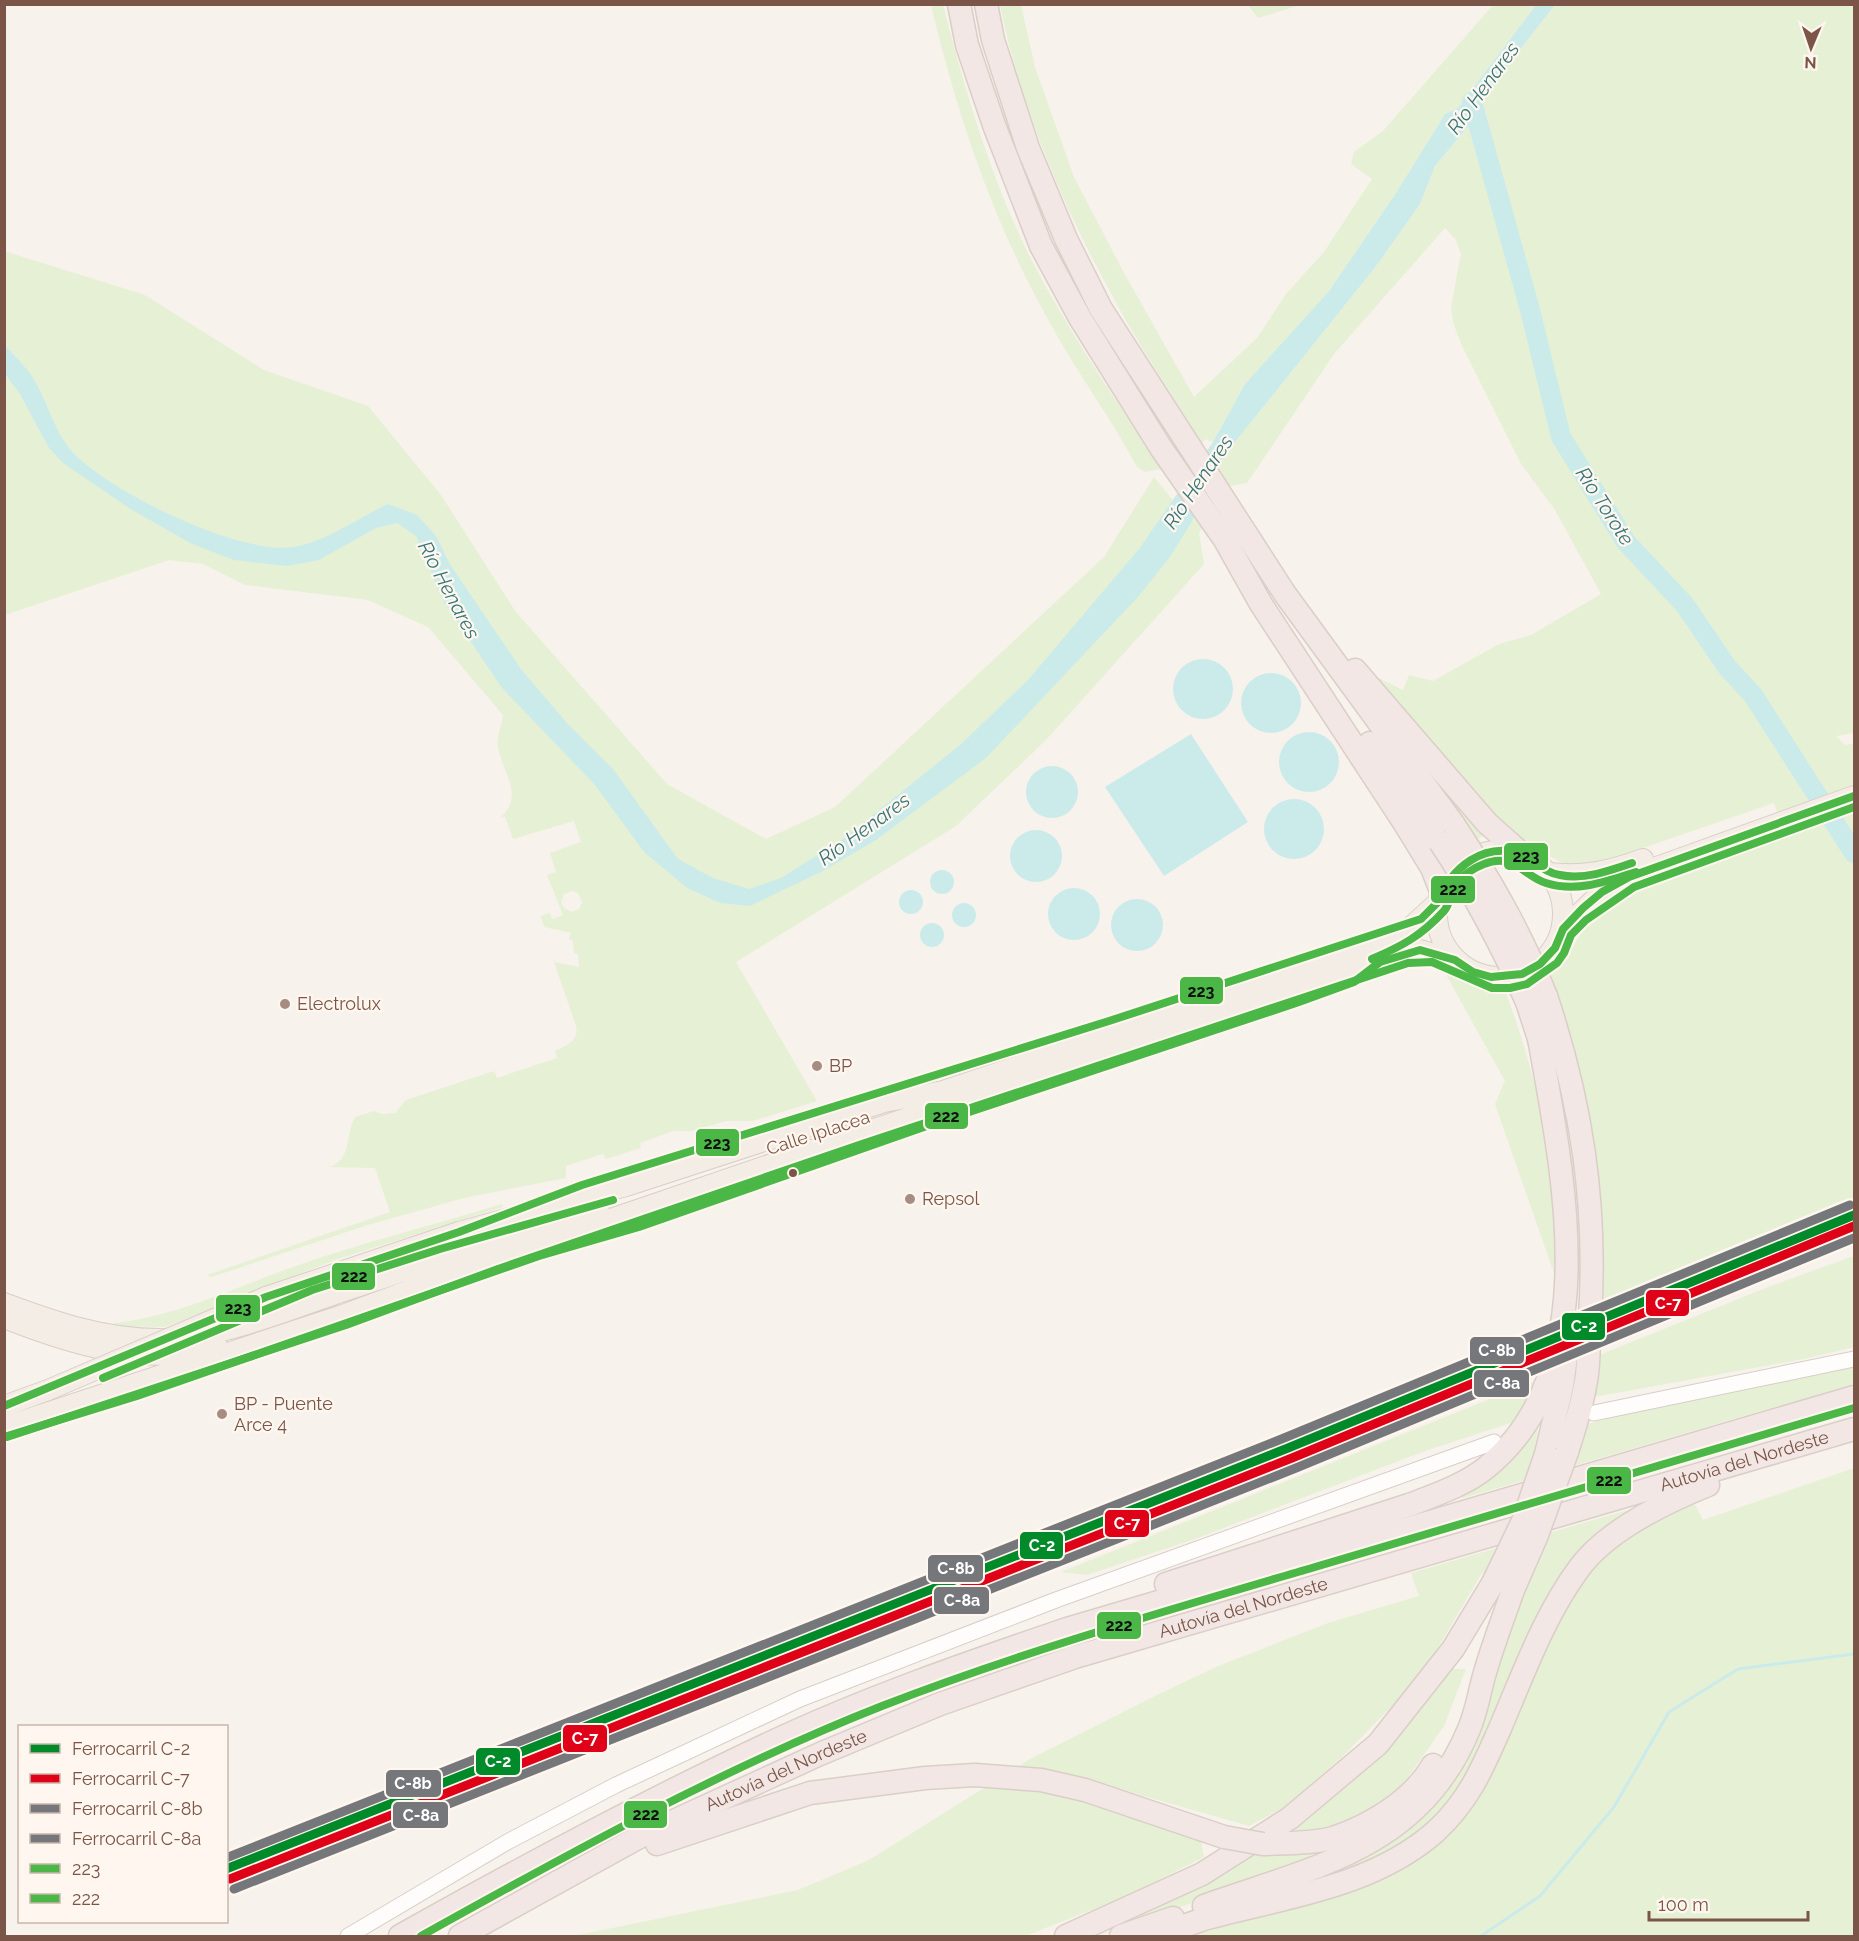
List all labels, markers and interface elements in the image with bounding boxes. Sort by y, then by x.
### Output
north arrow [1781,18,1841,78]
water label: Río Henares [1442,37,1525,139]
text: N [1804,53,1817,72]
water label: Río Henares [1158,430,1238,533]
water label: Río Torote [1571,462,1639,550]
water label: Río Henares [413,537,485,644]
water label: Río Henares [813,787,915,870]
line badge: 223 [1503,842,1549,871]
text: 223 [1513,847,1540,866]
line badge: 222 [1430,875,1476,904]
text: 222 [1439,880,1467,899]
line badge: 223 [1179,976,1224,1005]
text: 223 [1188,982,1215,1001]
place label: Electrolux [297,993,381,1014]
marker: Electrolux [278,997,292,1011]
place label: BP [829,1055,852,1076]
marker: BP [810,1059,824,1073]
line badge: 222 [924,1102,969,1130]
street label: Calle Iplacea [763,1106,872,1159]
text: 222 [932,1107,960,1126]
line badge: 223 [695,1128,740,1157]
text: 223 [704,1134,731,1153]
unlabelled marker [787,1167,799,1179]
place label: Repsol [922,1188,980,1209]
marker: Repsol [903,1192,917,1206]
line badge: 222 [331,1262,376,1291]
text: 222 [340,1267,368,1286]
line badge: C-7 [1645,1289,1690,1317]
line badge: 223 [215,1294,261,1323]
text: C-7 [1655,1294,1681,1313]
text: 223 [225,1299,252,1318]
line badge: C-2 [1561,1312,1606,1341]
text: C-2 [1571,1317,1597,1336]
line badge: C-8b [1469,1336,1525,1365]
text: C-8b [1478,1341,1516,1360]
line badge: C-8a [1473,1369,1530,1398]
text: C-8a [1484,1374,1520,1393]
place label: BP - Puente Arce 4 [234,1393,333,1435]
marker: BP - Puente Arce 4 [215,1407,229,1421]
street label: Autovía del Nordeste [1657,1426,1832,1495]
line badge: 222 [1586,1466,1632,1495]
text: 222 [1595,1471,1623,1490]
line badge: C-7 [1104,1509,1150,1538]
text: C-7 [1114,1514,1140,1533]
line badge: C-2 [1019,1531,1064,1560]
text: C-2 [1029,1536,1055,1555]
line badge: C-8b [927,1554,984,1583]
text: C-8b [937,1559,975,1578]
street label: Autovía del Nordeste [1156,1572,1331,1642]
line badge: C-8a [933,1586,990,1615]
text: C-8a [944,1591,980,1610]
line badge: 222 [1096,1611,1142,1640]
text: 222 [1105,1616,1133,1635]
line badge: C-7 [562,1724,608,1753]
street label: Autovía del Nordeste [702,1724,870,1815]
legend [18,1725,228,1923]
text: C-7 [572,1729,598,1748]
text: Ferrocarril C-2 [72,1738,190,1759]
line badge: C-2 [475,1747,521,1776]
text: C-2 [485,1752,511,1771]
text: Ferrocarril C-7 [72,1768,190,1789]
line badge: C-8b [385,1769,442,1798]
text: C-8b [394,1774,432,1793]
text: Ferrocarril C-8b [72,1798,203,1819]
line badge: 222 [623,1800,668,1829]
line badge: C-8a [392,1801,449,1829]
text: 222 [632,1805,660,1824]
text: C-8a [403,1806,439,1825]
text: Ferrocarril C-8a [72,1828,201,1849]
text: 223 [72,1858,100,1879]
scale bar [1649,1884,1808,1922]
text: 222 [72,1888,100,1909]
text: 100 m [1658,1894,1709,1915]

